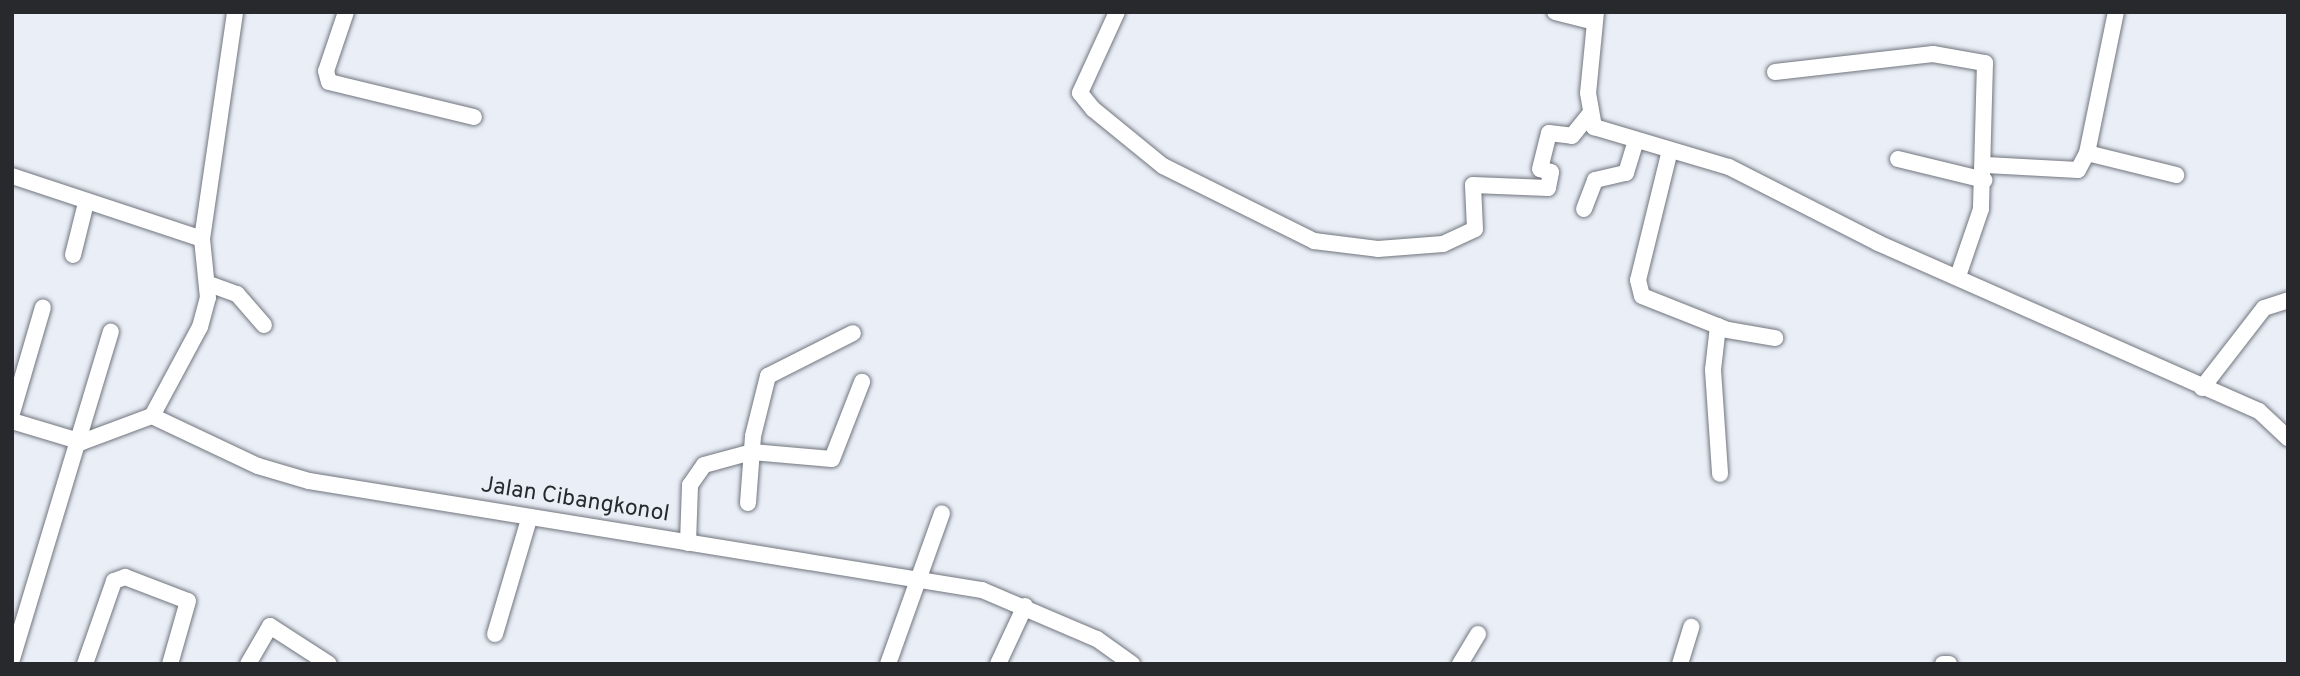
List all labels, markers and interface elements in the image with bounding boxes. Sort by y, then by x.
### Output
street label: Jalan Cibangkonol [479,472,671,530]

